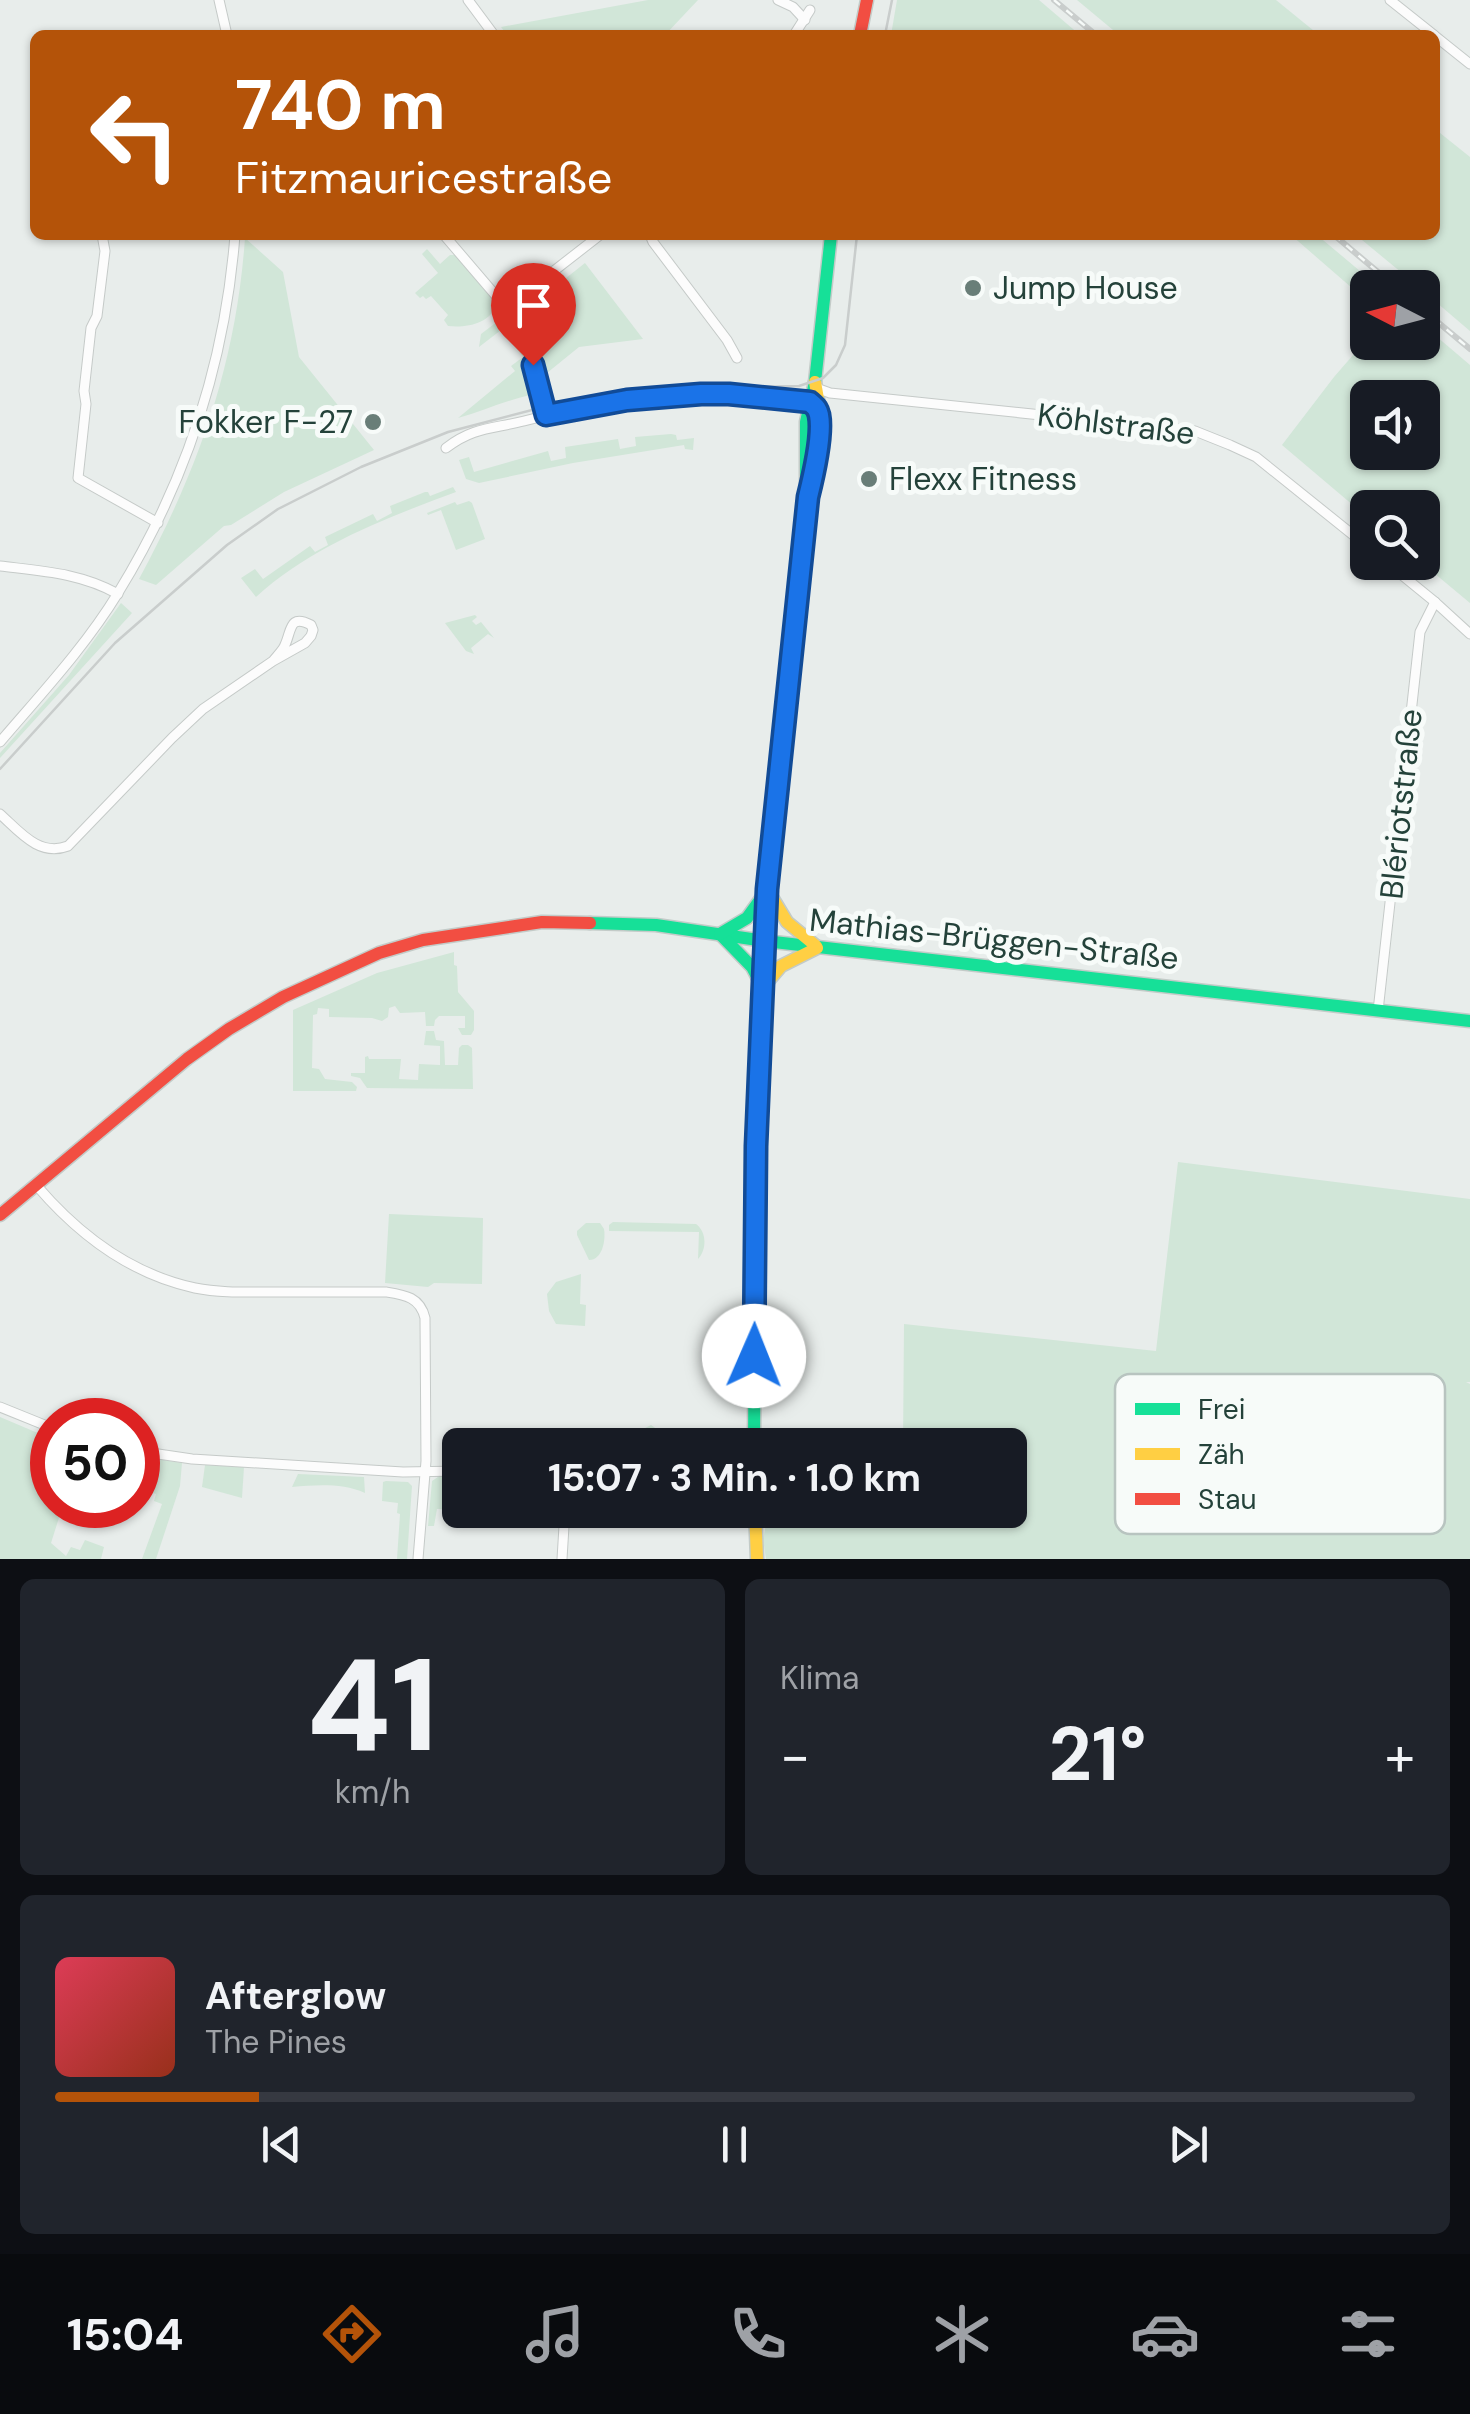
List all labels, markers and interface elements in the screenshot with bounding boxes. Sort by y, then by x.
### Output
text: 740 m [235,60,446,151]
icon: left [70,70,200,200]
text: Fitzmauricestraße [235,148,612,207]
pin [491,263,576,366]
place label: Jump House [993,267,1178,309]
north arrow [1350,270,1440,360]
map controls [1350,270,1440,580]
marker: Jump House [962,277,984,299]
icon: arrive [506,278,561,333]
button: sound [1350,380,1440,470]
street label: Köhlstraße [1035,394,1197,454]
place label: Fokker F-27 [179,401,353,443]
marker: Fokker F-27 [362,411,384,433]
place label: Flexx Fitness [889,458,1077,500]
marker: Flexx Fitness [858,468,880,490]
button: search [1350,490,1440,580]
street label: Blériotstraße [1370,707,1432,901]
street label: Mathias-Brüggen-Straße [807,899,1181,979]
position arrow [702,1304,806,1408]
legend [1115,1374,1445,1534]
text: Frei [1198,1391,1245,1428]
speed limit sign: 50 [30,1398,160,1528]
text: Zäh [1198,1436,1244,1473]
text: 15:07 · 3 Min. · 1.0 km [548,1453,921,1503]
text: Stau [1198,1481,1257,1518]
text: 41 [307,1621,438,1790]
text: Klima [780,1657,859,1699]
text: 21° [1049,1706,1146,1803]
text: − [780,1720,810,1792]
text: + [1385,1720,1415,1792]
text: km/h [335,1771,410,1813]
text: Afterglow [205,1971,386,2021]
text: The Pines [205,2021,347,2063]
icon: previous [254,2117,309,2172]
icon: pause [707,2117,762,2172]
icon: next [1161,2117,1216,2172]
icon: directions [317,2299,387,2369]
icon: music [520,2299,590,2369]
icon: phone [723,2299,793,2369]
icon: climate [927,2299,997,2369]
icon: car [1130,2299,1200,2369]
icon: filters [1333,2299,1403,2369]
text: 15:04 [67,2305,183,2364]

